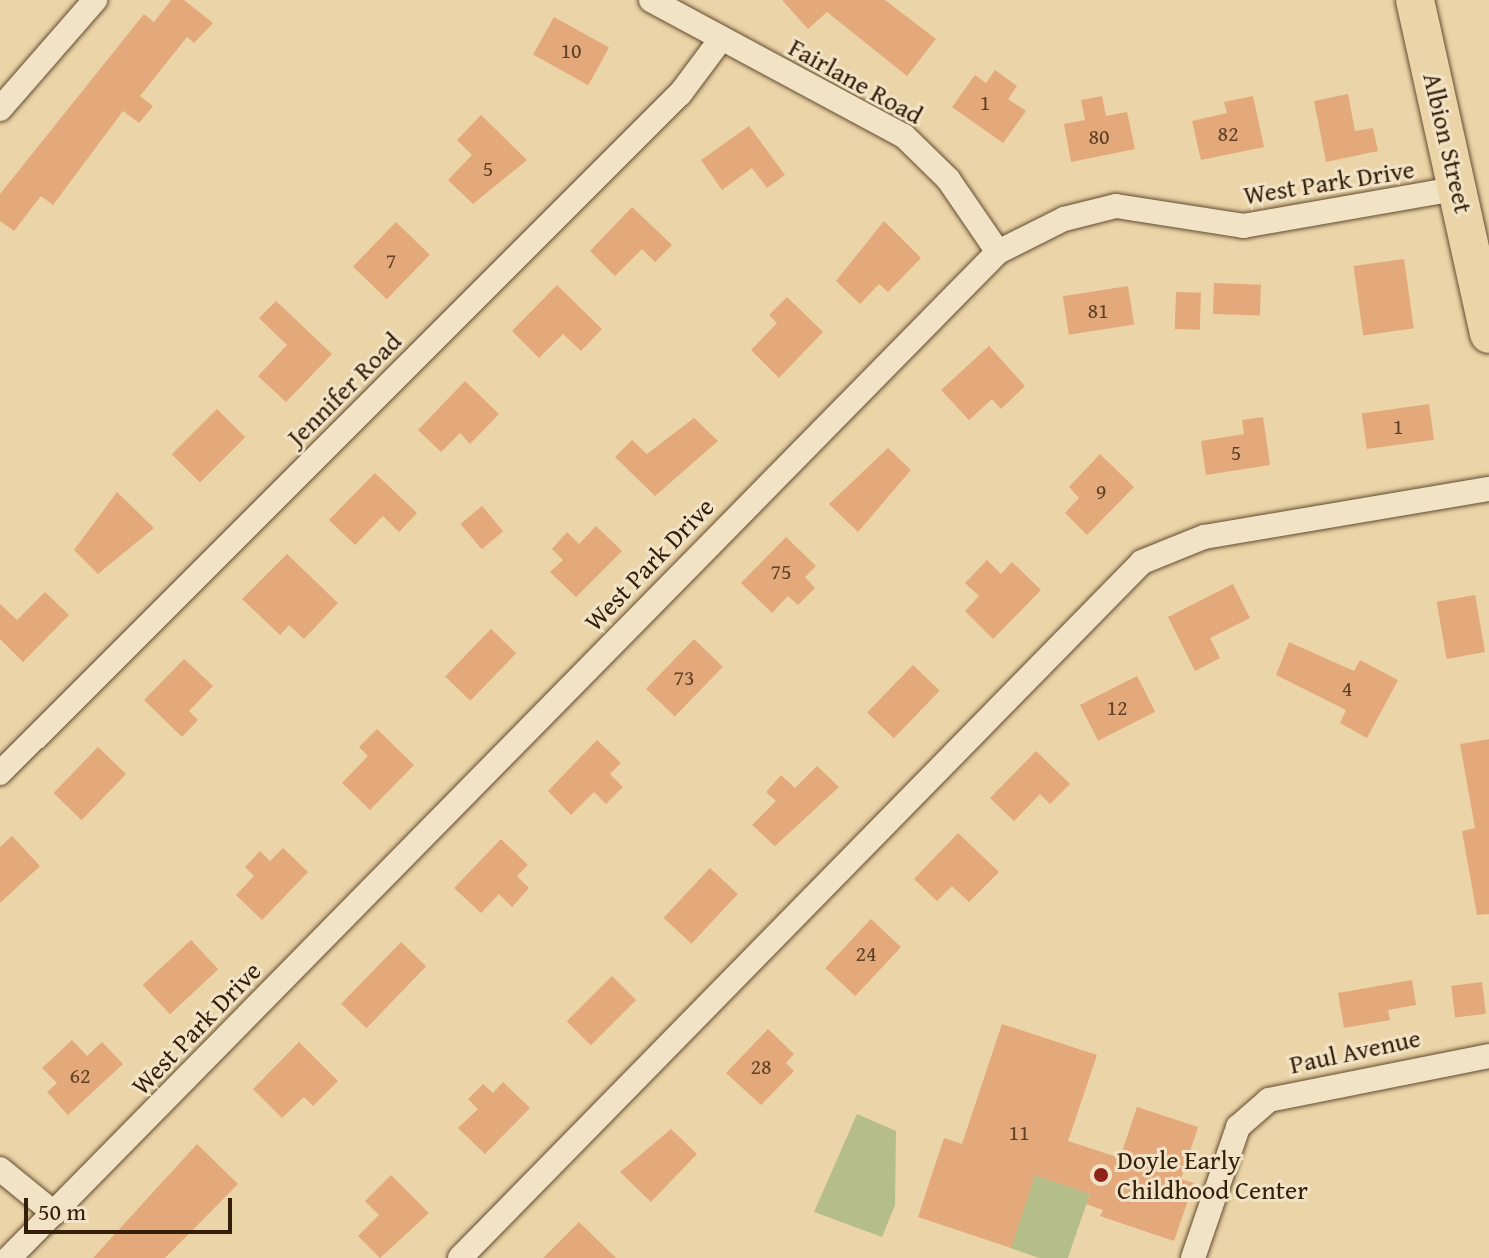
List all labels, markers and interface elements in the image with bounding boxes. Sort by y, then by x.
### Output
street label: Fairlane Road [784,31,928,131]
house number: 10 [560,38,582,64]
street label: Albion Street [1417,70,1479,216]
house number: 1 [980,90,990,116]
house number: 82 [1217,121,1239,147]
house number: 80 [1088,124,1110,150]
street label: West Park Drive [1241,153,1417,211]
house number: 5 [483,156,493,182]
house number: 7 [386,248,396,274]
house number: 81 [1087,298,1109,324]
street label: Jennifer Road [281,326,407,452]
house number: 1 [1393,414,1403,440]
house number: 5 [1231,440,1241,466]
house number: 9 [1096,479,1106,505]
street label: West Park Drive [578,491,720,637]
house number: 75 [770,559,792,585]
house number: 73 [673,665,695,691]
house number: 4 [1342,676,1352,702]
house number: 12 [1106,695,1128,721]
house number: 24 [855,941,877,967]
street label: West Park Drive [125,955,267,1101]
street label: Paul Avenue [1287,1022,1423,1080]
house number: 28 [750,1054,772,1080]
house number: 62 [69,1063,91,1089]
house number: 11 [1008,1120,1030,1146]
place label: Doyle Early Childhood Center [1117,1144,1308,1206]
marker: Doyle Early Childhood Center [1092,1166,1110,1184]
scale bar [28,1182,236,1232]
text: 50 m [38,1194,86,1229]

